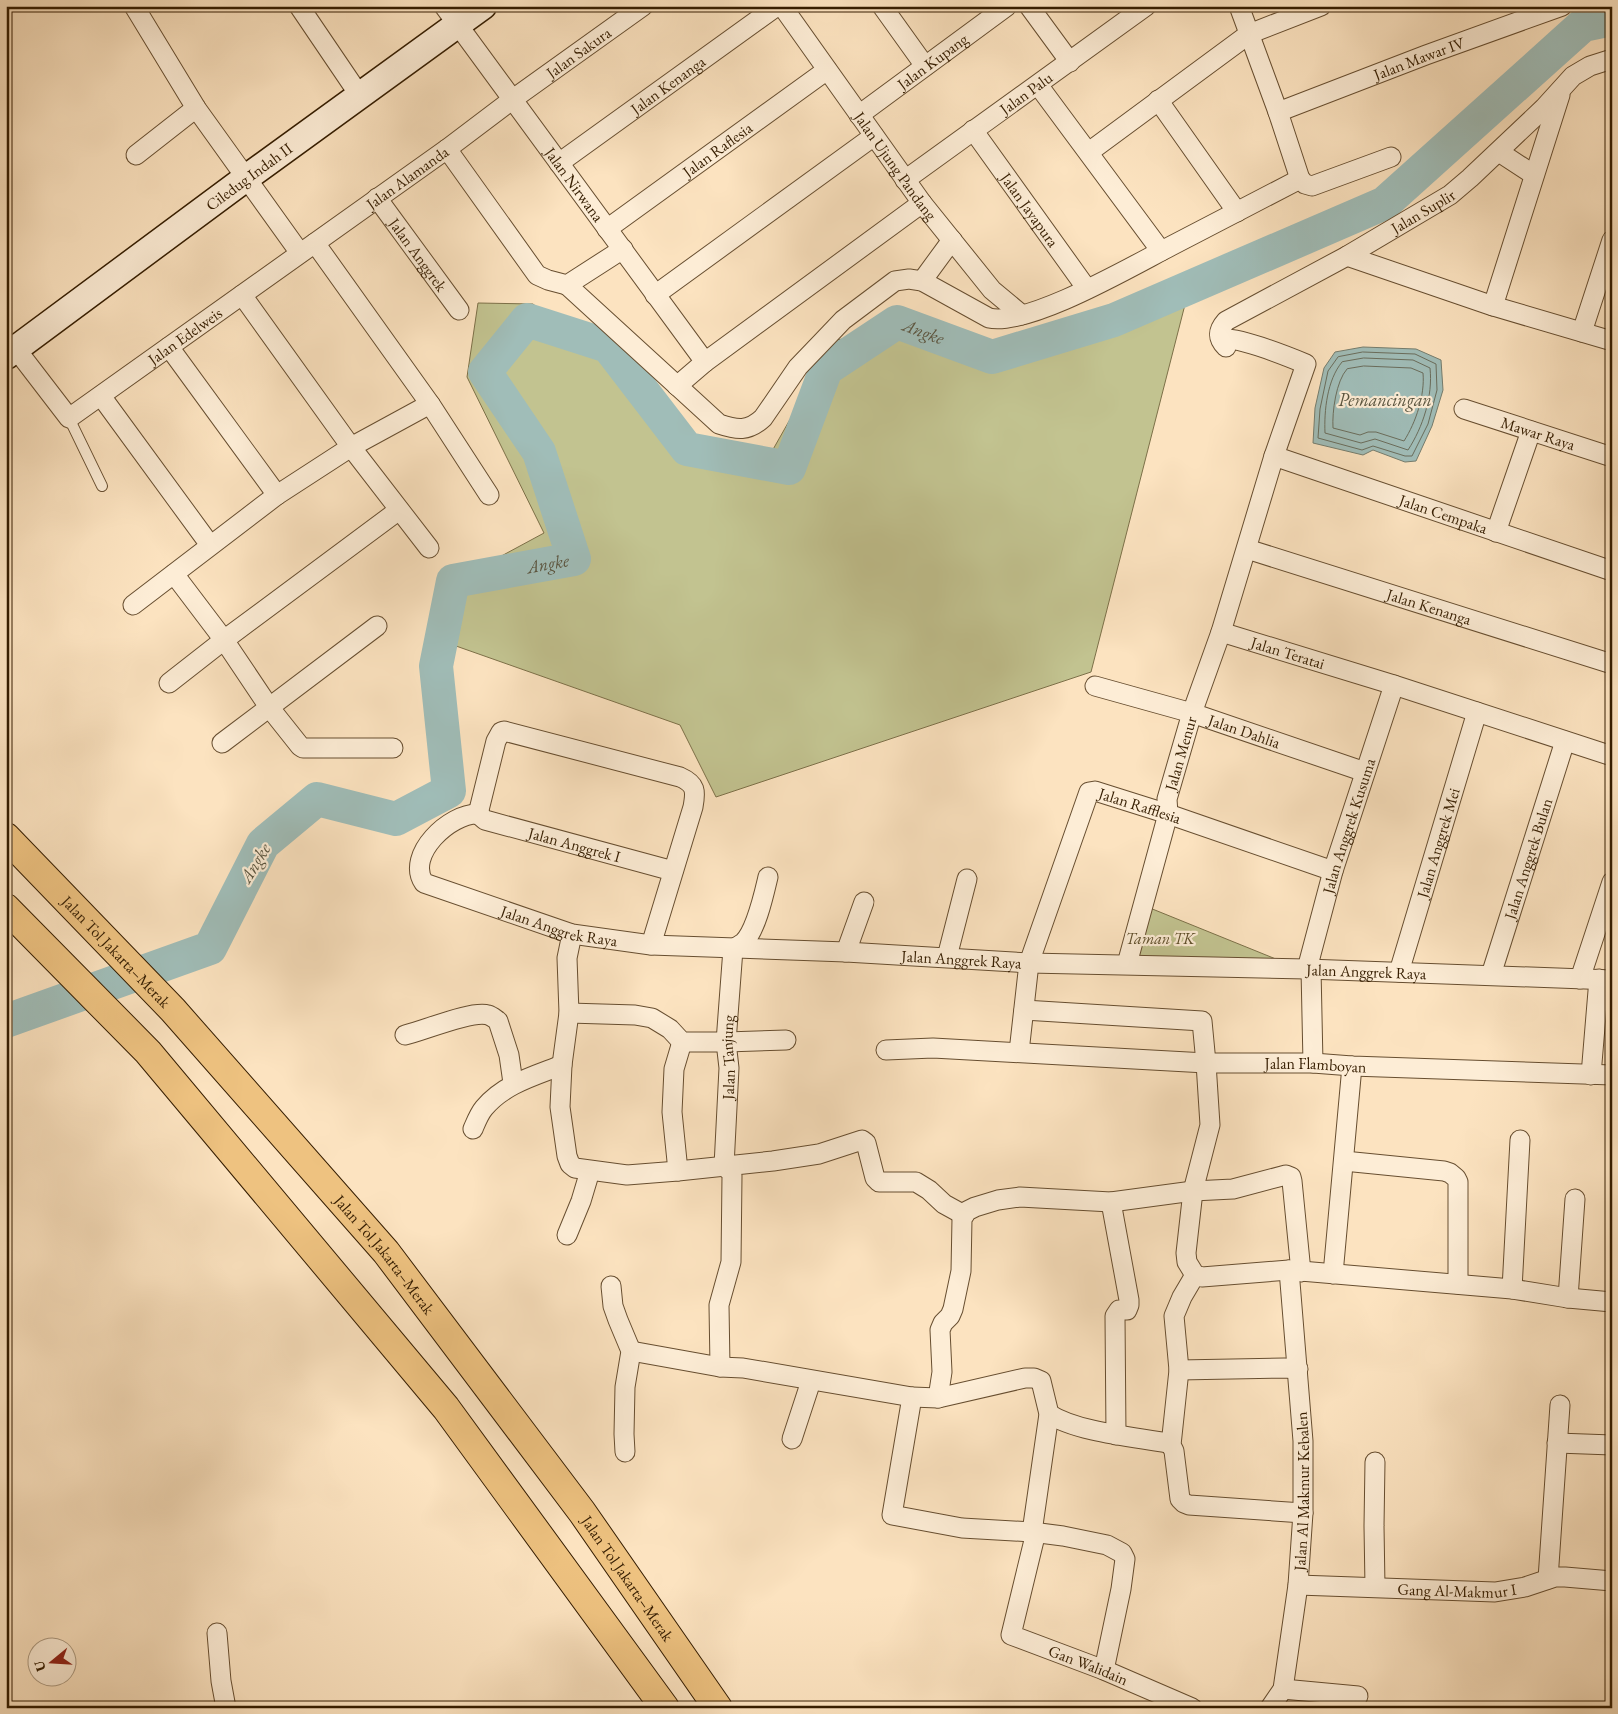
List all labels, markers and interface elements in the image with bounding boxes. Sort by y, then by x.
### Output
street label: Jalan Sakura [540,22,616,84]
street label: Jalan Kupang [891,28,973,96]
street label: Jalan Mawar IV [1369,32,1468,86]
street label: Jalan Kenanga [625,51,710,120]
street label: Jalan Palu [994,67,1057,121]
street label: Jalan Ujung Pandang [848,106,942,225]
street label: Jalan Raflesia [677,117,757,183]
street label: Ciledug Indah II [201,138,297,216]
street label: Jalan Alamanda [360,141,453,216]
street label: Jalan Nirwana [539,141,609,227]
street label: Jalan Jayapura [995,167,1064,252]
street label: Jalan Suplir [1385,185,1460,240]
street label: Jalan Anggrek [383,212,452,296]
street label: Jalan Edelweis [142,302,226,371]
water label: Angke [898,312,948,350]
water label: Pemancingan [1338,388,1432,412]
street label: Mawar Raya [1498,412,1578,456]
street label: Jalan Cempaka [1394,489,1491,539]
water label: Angke [523,548,572,579]
street label: Jalan Kenanga [1382,583,1475,630]
street label: Jalan Teratai [1246,631,1327,674]
street label: Jalan Dahlia [1204,709,1283,754]
street label: Jalan Menur [1159,713,1202,795]
street label: Jalan Anggrek Kusuma [1317,755,1380,898]
street label: Jalan Rafflesia [1094,782,1184,829]
street label: Jalan Anggrek Mei [1411,785,1465,902]
street label: Jalan Anggrek Bulan [1499,795,1557,924]
street label: Jalan Anggrek I [524,822,624,867]
water label: Angke [233,838,277,889]
street label: Jalan Tol Jakarta–Merak [56,890,176,1013]
street label: Jalan Anggrek Raya [496,900,619,951]
park label: Taman TK [1125,928,1196,949]
street label: Jalan Anggrek Raya [899,945,1023,974]
street label: Jalan Anggrek Raya [1304,959,1427,984]
street label: Jalan Tanjung [716,1013,740,1102]
street label: Jalan Flamboyan [1263,1053,1367,1078]
street label: Jalan Tol Jakarta–Merak [328,1189,440,1319]
street label: Jalan Al Makmur Kebalen [1289,1410,1314,1574]
street label: Jalan Tol Jakarta–Merak [575,1510,679,1646]
street label: Gang Al-Makmur I [1397,1579,1518,1603]
north arrow [28,1636,78,1686]
street label: Gan Walidain [1046,1640,1132,1690]
text: U [29,1658,50,1674]

